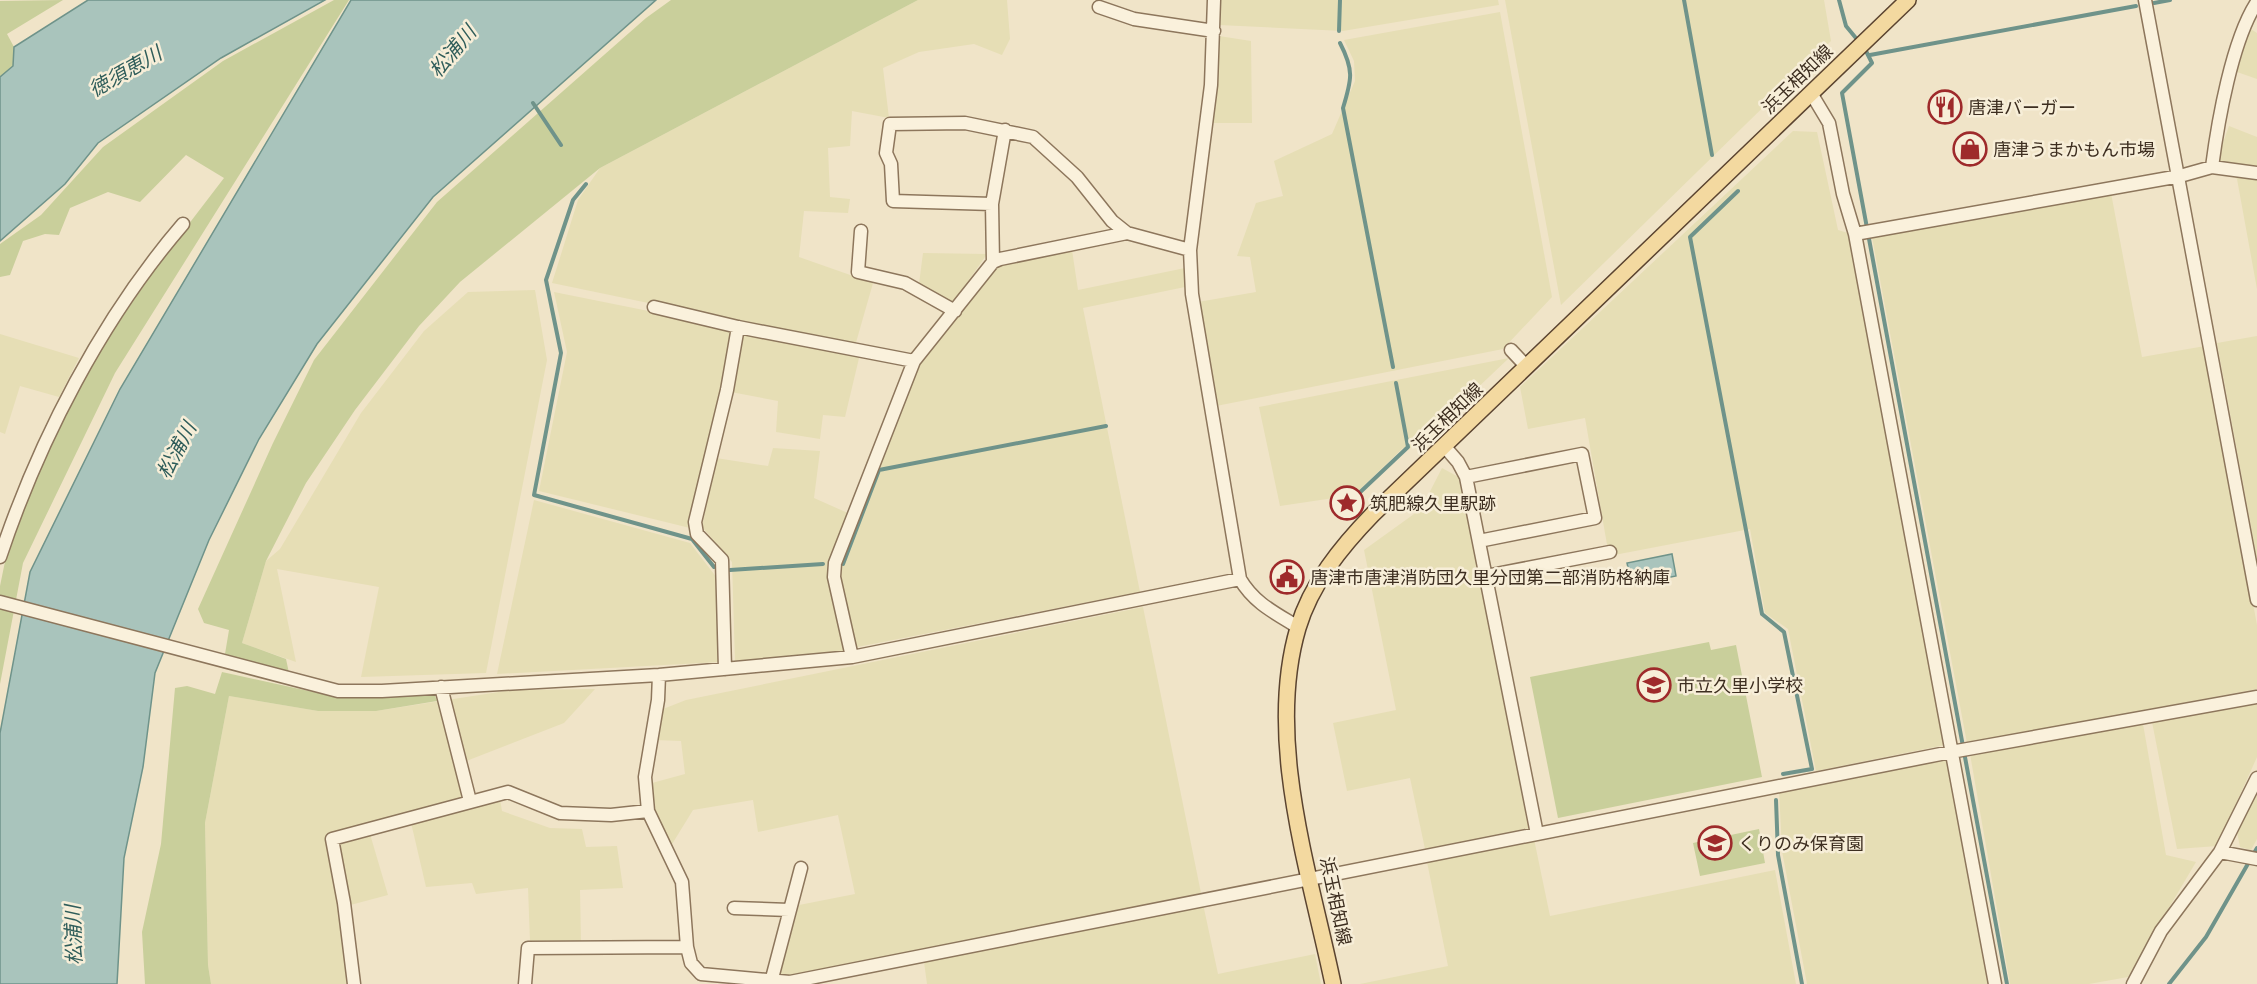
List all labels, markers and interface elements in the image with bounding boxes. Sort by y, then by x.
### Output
water label: 松浦川 [423,18,482,82]
water label: 徳須恵川 [84,39,168,102]
street label: 浜玉相知線 [1757,39,1837,119]
restaurant icon: 唐津バーガー [1927,89,1963,125]
place label: 唐津バーガー [1968,96,2076,119]
shop icon: 唐津うまかもん市場 [1952,131,1988,167]
place label: 唐津うまかもん市場 [1993,138,2155,161]
street label: 浜玉相知線 [1407,377,1487,457]
water label: 松浦川 [151,416,202,482]
place icon: 筑肥線久里駅跡 [1329,485,1365,521]
place label: 筑肥線久里駅跡 [1370,492,1496,515]
public building icon: 唐津市唐津消防団久里分団第二部消防格納庫 [1269,559,1305,595]
place label: 唐津市唐津消防団久里分団第二部消防格納庫 [1310,566,1670,589]
school or university icon: 市立久里小学校 [1636,667,1672,703]
place label: 市立久里小学校 [1677,674,1803,697]
school or university icon: くりのみ保育園 [1697,825,1733,861]
place label: くりのみ保育園 [1738,832,1864,855]
street label: 浜玉相知線 [1315,855,1357,947]
water label: 松浦川 [59,903,87,965]

